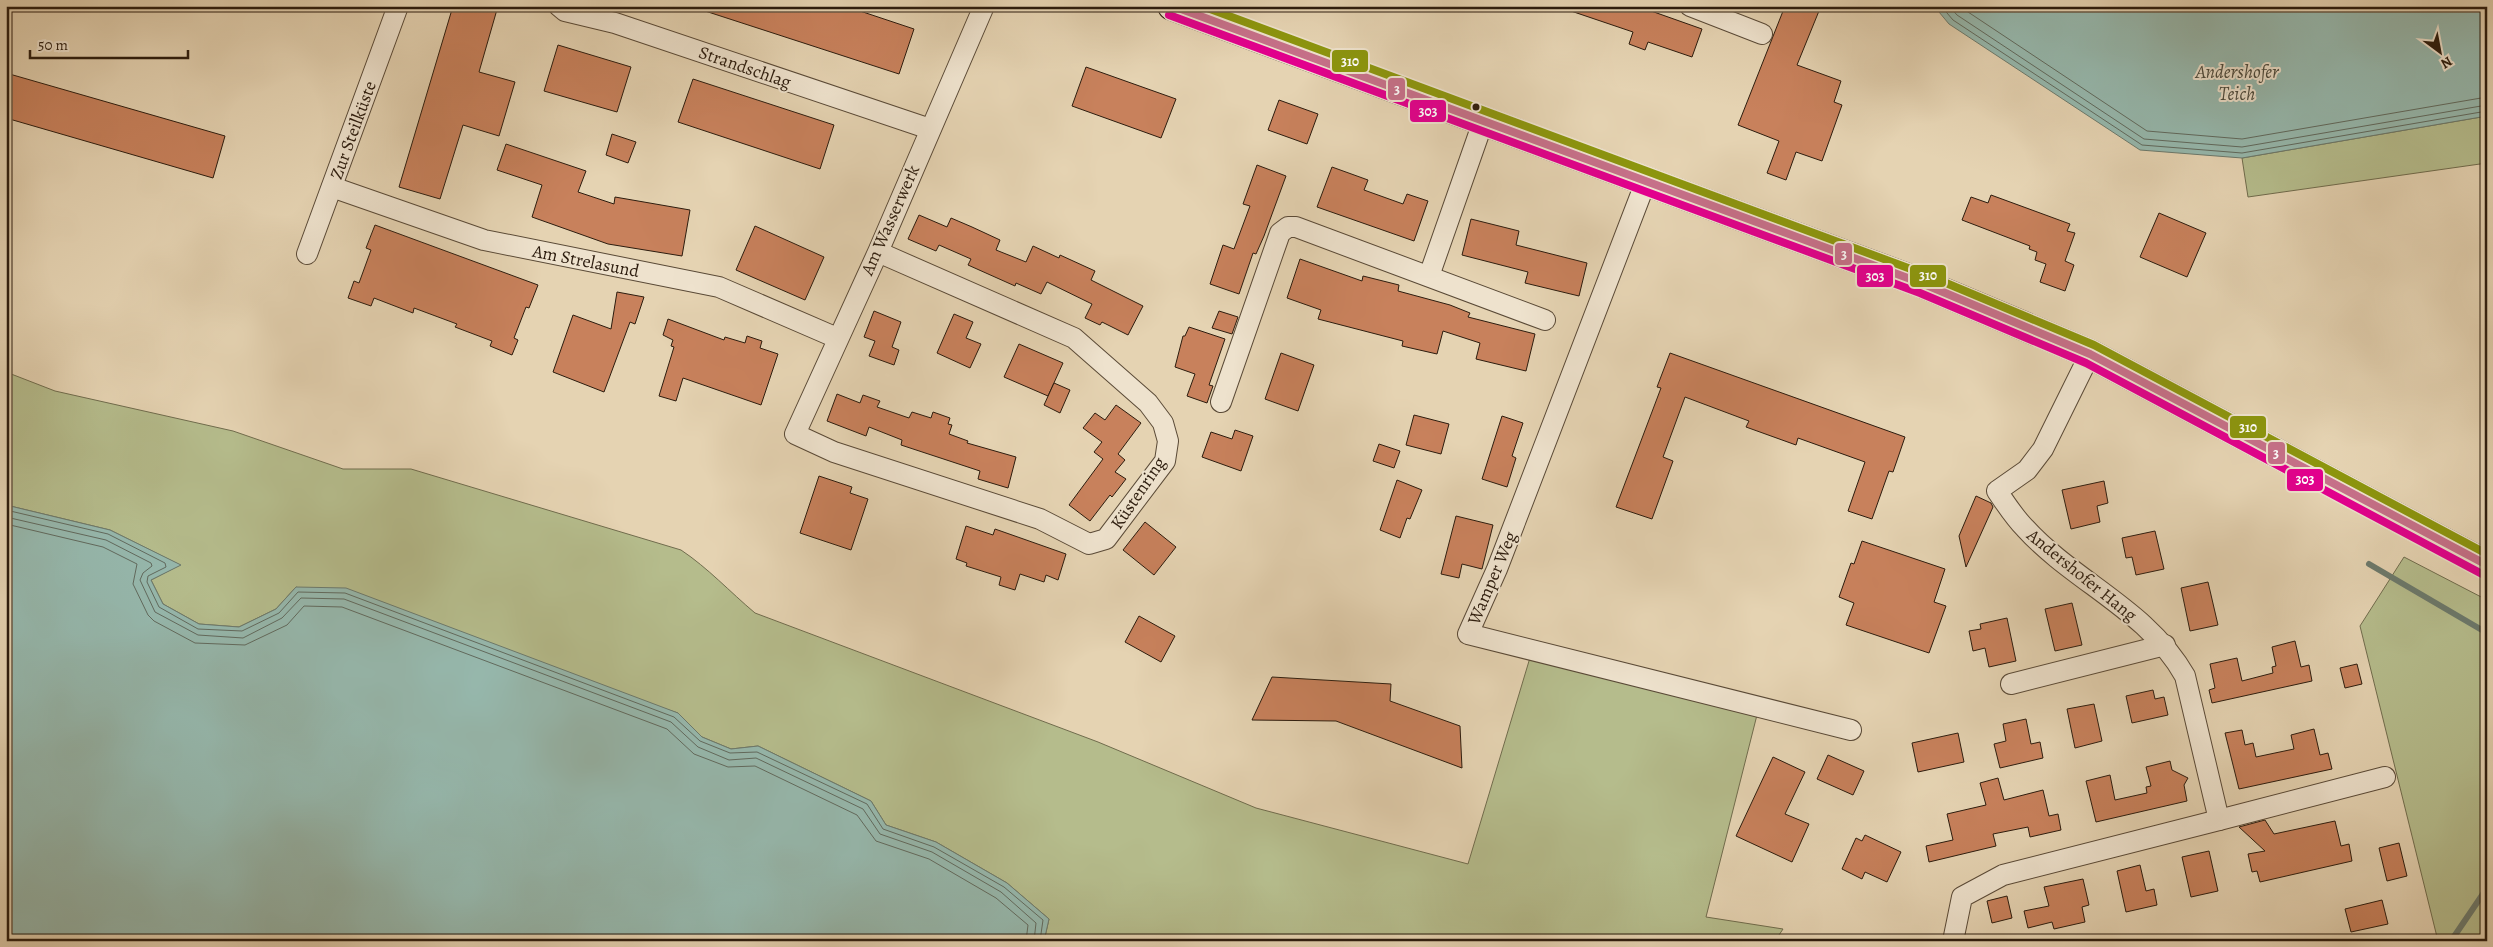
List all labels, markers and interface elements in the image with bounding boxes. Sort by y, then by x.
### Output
scale bar [30,28,188,60]
north arrow [2416,28,2466,78]
text: 50 m [38,35,68,55]
street label: Strandschlag [696,40,794,94]
line badge: 310 [1331,49,1369,73]
text: 310 [1341,52,1359,71]
text: N [2437,52,2456,73]
water label: Andershofer Teich [2194,59,2280,107]
street label: Zur Steilküste [324,77,382,183]
line badge: 3 [1387,77,1406,101]
text: 3 [1394,80,1400,99]
line badge: 303 [1409,99,1447,123]
text: 303 [1418,102,1438,121]
unlabelled marker [1471,102,1481,112]
street label: Am Wasserwerk [855,161,925,280]
street label: Am Strelasund [530,239,642,283]
line badge: 3 [1834,242,1853,266]
text: 3 [1841,245,1847,264]
line badge: 303 [1856,264,1894,288]
line badge: 310 [1909,264,1947,288]
text: 310 [1919,266,1937,285]
text: 303 [1865,267,1885,286]
line badge: 310 [2229,415,2267,439]
text: 310 [2239,418,2257,437]
line badge: 3 [2267,441,2286,465]
text: 3 [2273,444,2279,463]
street label: Küstenring [1105,452,1171,534]
line badge: 303 [2286,468,2324,492]
text: 303 [2295,470,2315,489]
street label: Andershofer Hang [2021,523,2142,627]
street label: Wamper Weg [1461,528,1522,629]

